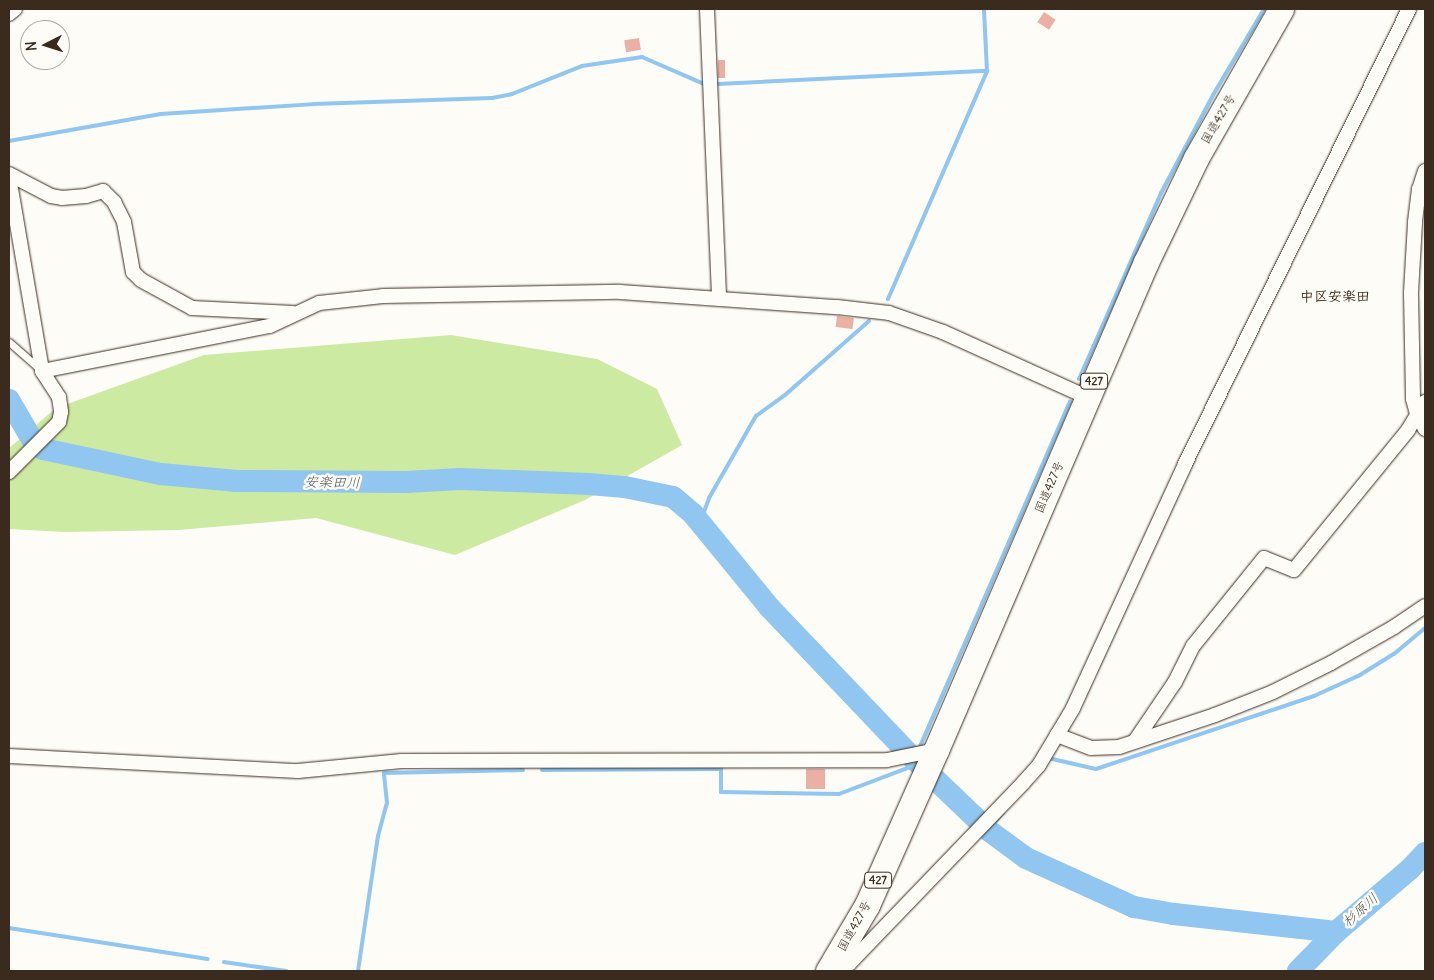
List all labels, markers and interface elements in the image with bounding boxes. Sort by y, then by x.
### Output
north arrow [20,20,70,70]
text: N [22,41,40,52]
street label: 国道427号 [1198,91,1238,147]
district label: 中区安楽田 [1300,288,1370,304]
road number: 427 [1079,372,1109,390]
street label: 国道427号 [1032,459,1066,515]
water label: 安楽田川 [304,473,360,491]
road number: 427 [863,872,893,888]
water label: 杉原川 [1339,890,1381,930]
street label: 国道427号 [834,898,874,954]

